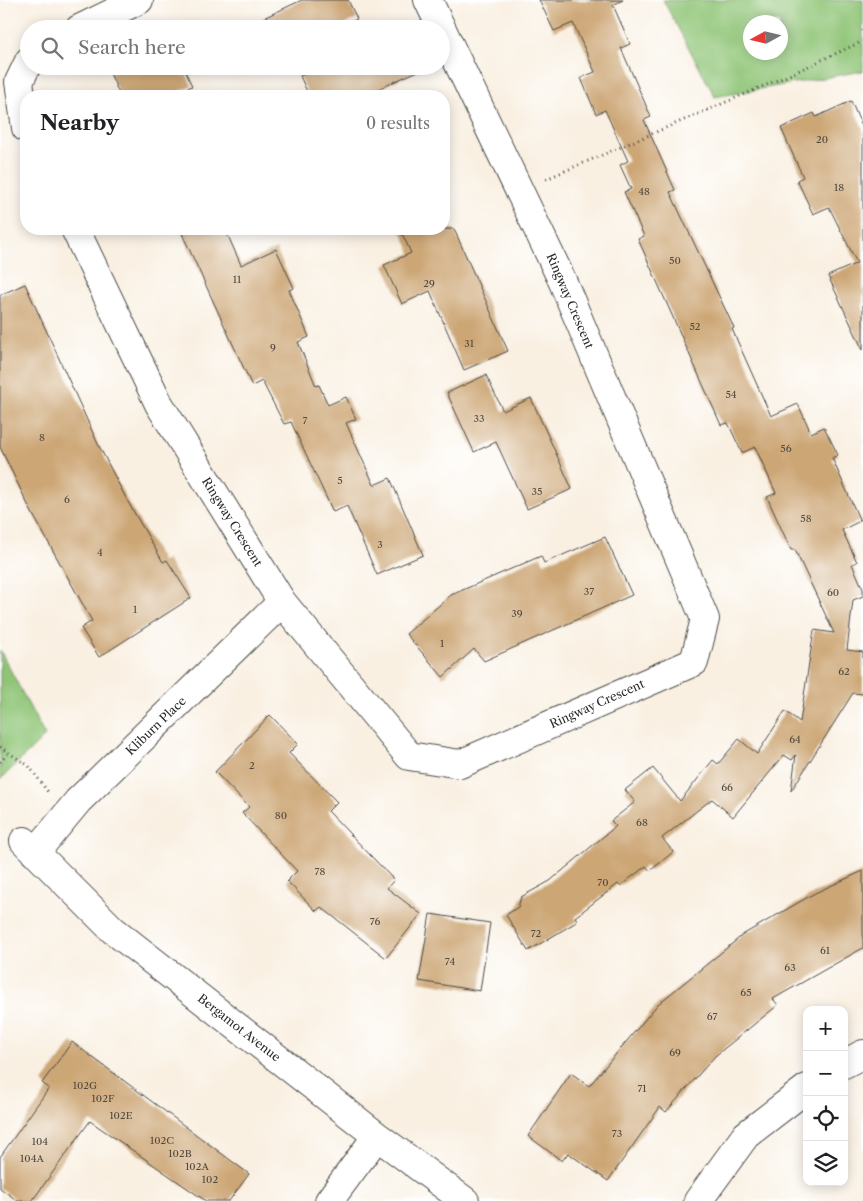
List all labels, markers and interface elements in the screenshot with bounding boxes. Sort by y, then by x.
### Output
north arrow [743,15,788,60]
search box [20,20,450,75]
icon: search [38,34,66,62]
text: Search here [78,36,186,59]
text: Nearby [40,110,119,135]
text: 0 results [366,113,430,133]
house number: 20 [816,133,828,146]
house number: 18 [834,181,844,194]
house number: 48 [638,185,650,198]
street label: Ringway Crescent [544,251,598,351]
house number: 50 [669,254,681,267]
house number: 11 [233,273,242,286]
house number: 29 [423,277,435,290]
house number: 52 [689,320,701,333]
house number: 31 [464,337,475,350]
house number: 9 [270,341,276,354]
house number: 54 [725,388,737,401]
house number: 33 [473,412,485,425]
house number: 7 [303,414,308,427]
house number: 8 [39,431,45,444]
house number: 56 [780,442,792,455]
street label: Ringway Crescent [199,474,266,570]
house number: 5 [337,474,343,487]
house number: 35 [532,485,542,498]
house number: 6 [64,493,70,506]
house number: 58 [800,512,812,525]
house number: 3 [377,538,383,551]
house number: 4 [97,546,103,559]
house number: 37 [584,585,594,598]
house number: 60 [827,586,839,599]
house number: 1 [133,603,138,616]
house number: 39 [511,607,523,620]
house number: 1 [440,637,445,650]
house number: 62 [838,665,850,678]
street label: Ringway Crescent [547,676,647,731]
street label: Kliburn Place [122,693,189,758]
house number: 64 [789,733,801,746]
house number: 2 [249,759,255,772]
house number: 66 [721,781,733,794]
house number: 80 [275,809,287,822]
house number: 68 [636,816,648,829]
house number: 78 [315,865,325,878]
house number: 70 [597,876,609,889]
house number: 76 [370,915,380,928]
house number: 72 [531,927,542,940]
house number: 61 [820,944,831,957]
house number: 74 [445,955,455,968]
house number: 63 [784,961,796,974]
house number: 65 [740,986,752,999]
street label: Bergamot Avenue [195,991,284,1065]
map controls [803,1006,848,1186]
button: + [803,1006,848,1051]
house number: 67 [707,1010,717,1023]
house number: 69 [669,1046,681,1059]
button: − [803,1051,848,1096]
house number: 102G [73,1079,97,1092]
house number: 71 [637,1082,647,1095]
house number: 102F [92,1092,115,1105]
button: locate [803,1096,848,1141]
house number: 102E [109,1109,133,1122]
house number: 73 [612,1127,622,1140]
house number: 102C [150,1134,174,1147]
house number: 104 [32,1135,48,1148]
button: layers [803,1141,848,1186]
house number: 102B [168,1147,192,1160]
house number: 104A [20,1152,44,1165]
house number: 102A [185,1160,209,1173]
house number: 102 [202,1173,218,1186]

